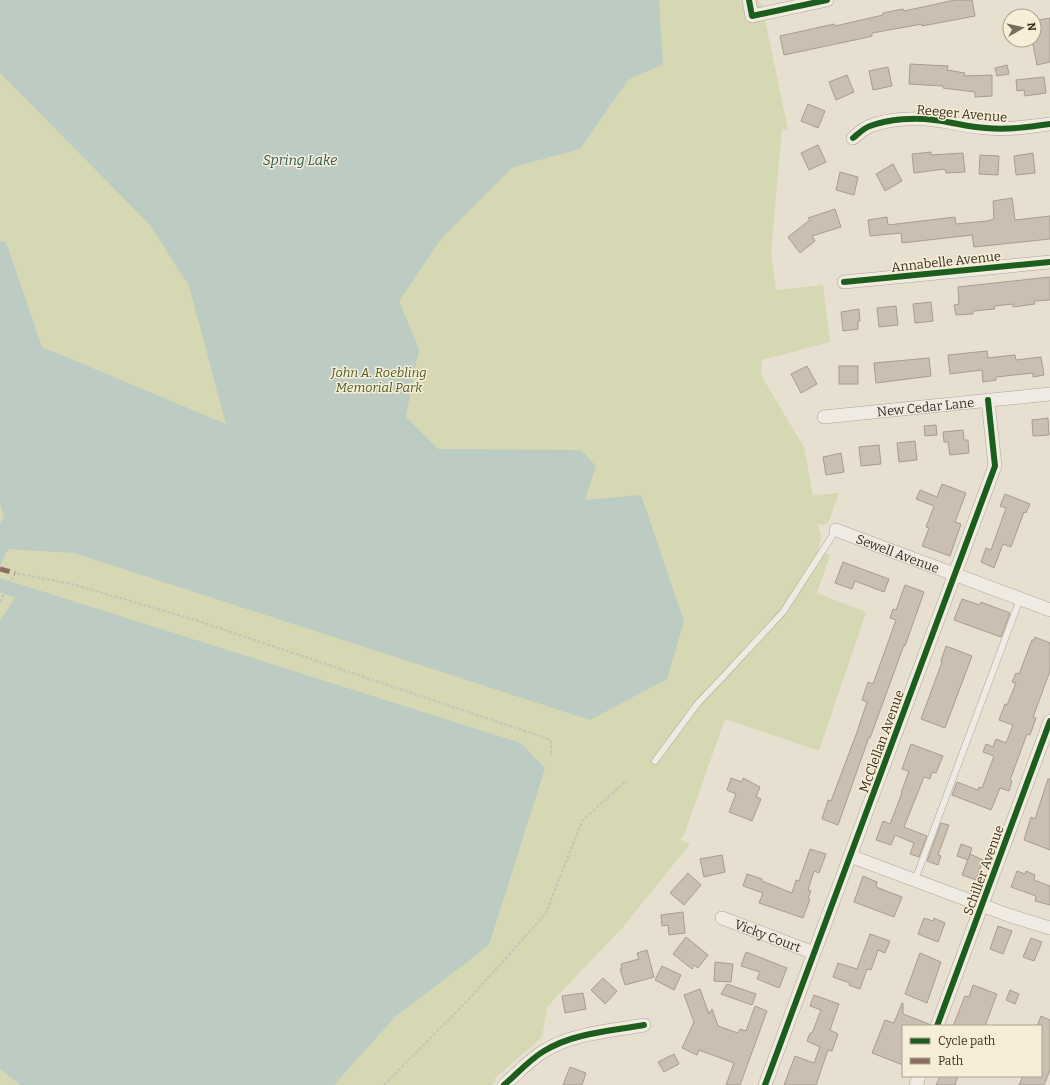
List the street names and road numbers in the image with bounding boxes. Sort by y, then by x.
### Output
street label: Reeger Avenue [916,102,1008,125]
street label: Annabelle Avenue [891,248,1002,275]
street label: New Cedar Lane [876,395,975,420]
street label: Sewell Avenue [854,531,941,576]
street label: McClellan Avenue [856,688,907,794]
street label: Schiller Avenue [960,823,1007,917]
street label: Vicky Court [732,917,803,955]

